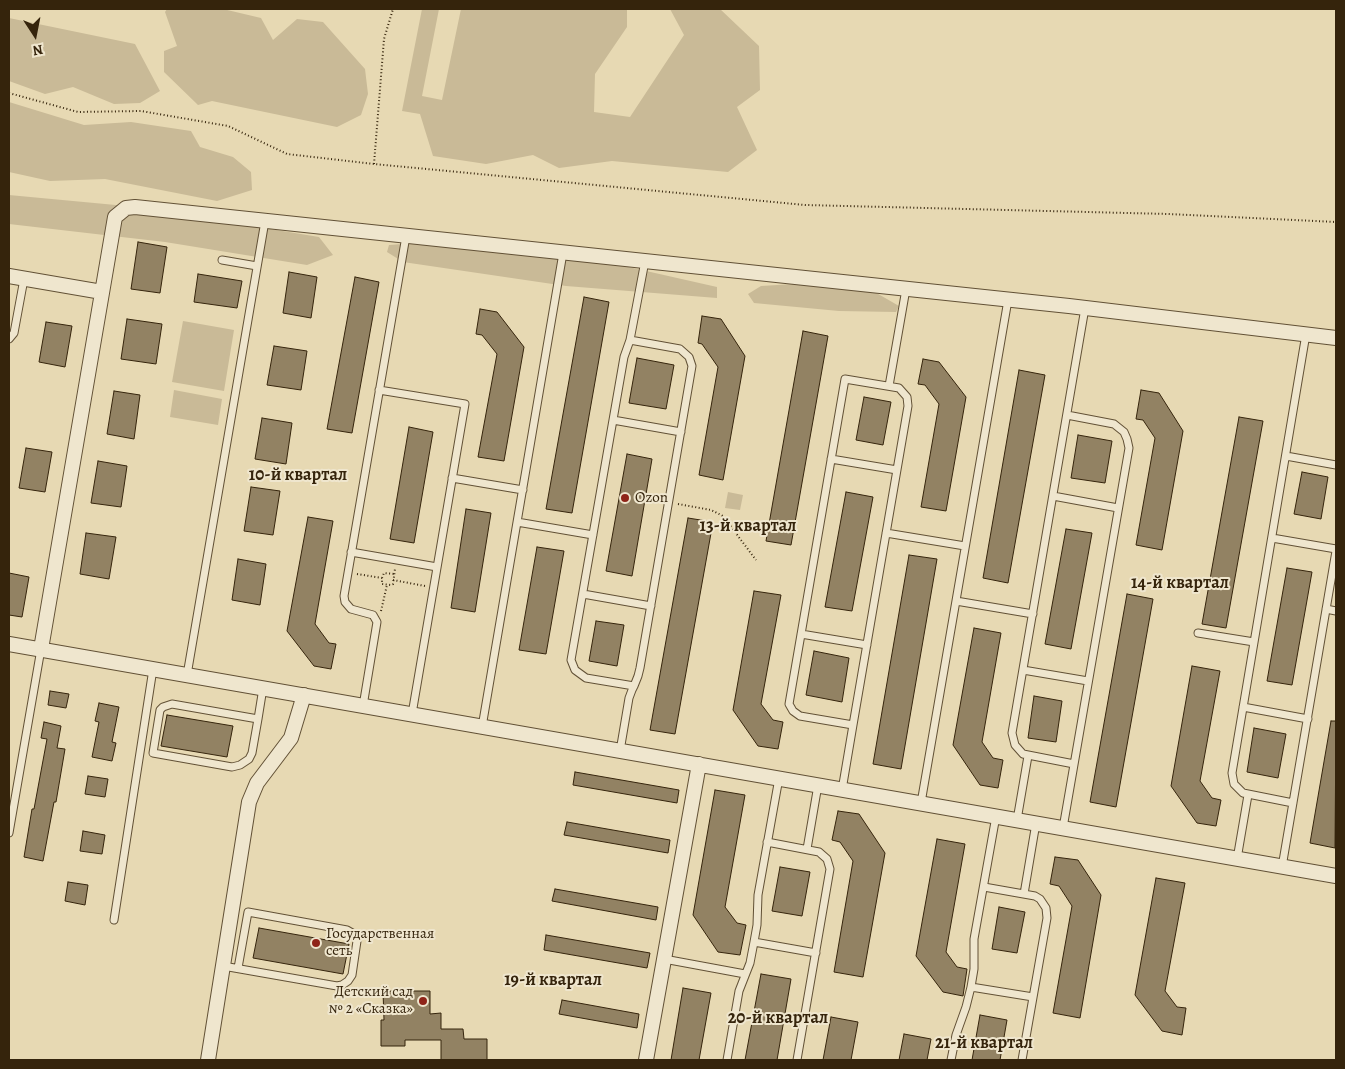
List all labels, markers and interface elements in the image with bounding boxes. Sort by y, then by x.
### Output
north arrow [10,10,60,60]
text: N [31,40,45,61]
district label: 10-й квартал [249,465,347,487]
place label: Ozon [635,489,668,507]
marker: Ozon [619,492,631,504]
district label: 13-й квартал [699,516,797,538]
district label: 14-й квартал [1131,573,1229,595]
place label: Государственная сеть [326,925,434,960]
marker: Государственная сеть [310,937,322,949]
district label: 19-й квартал [504,970,602,992]
place label: Детский сад № 2 «Сказка» [329,983,413,1018]
marker: Детский сад № 2 «Сказка» [417,995,429,1007]
district label: 20-й квартал [728,1008,828,1030]
district label: 21-й квартал [935,1033,1033,1055]

